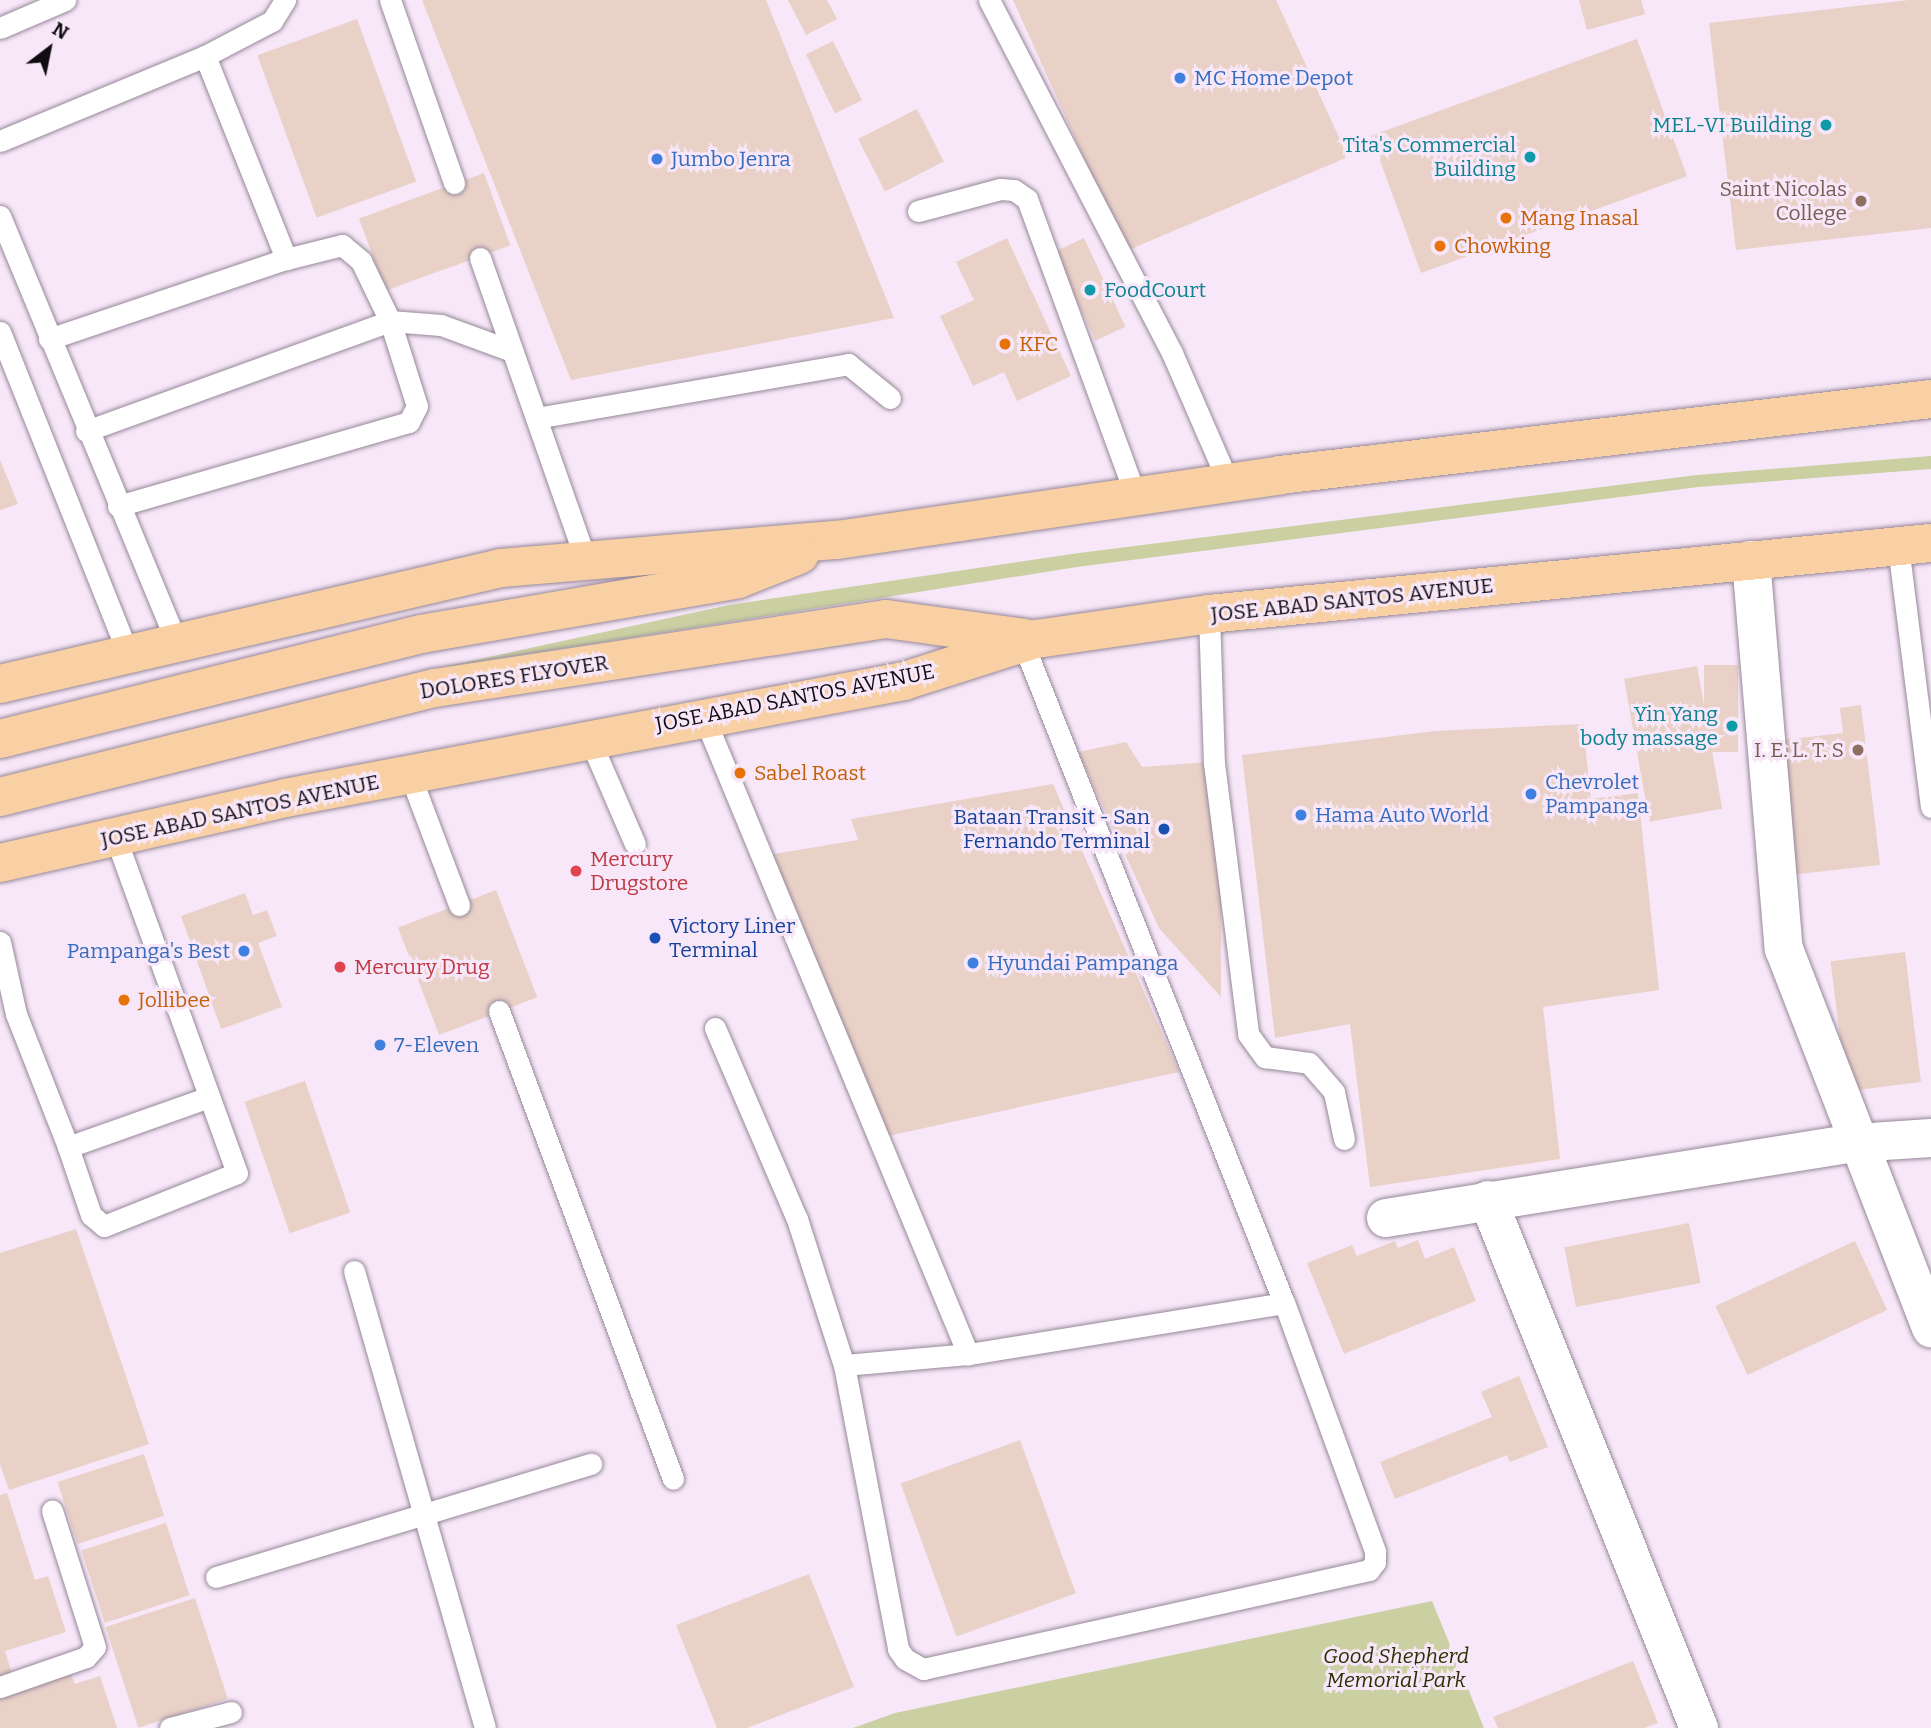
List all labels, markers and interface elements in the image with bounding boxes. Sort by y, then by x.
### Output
north arrow [14,14,84,84]
text: N [48,17,73,44]
place label: MC Home Depot [1194,65,1353,91]
marker: MC Home Depot [1172,70,1188,86]
place label: MEL-VI Building [1652,112,1812,138]
marker: MEL-VI Building [1818,117,1834,133]
place label: Tita's Commercial Building [1343,132,1516,182]
place label: Jumbo Jenra [671,146,791,172]
marker: Tita's Commercial Building [1522,149,1538,165]
marker: Jumbo Jenra [649,151,665,167]
place label: Saint Nicolas College [1719,176,1847,226]
marker: Saint Nicolas College [1853,193,1869,209]
place label: Mang Inasal [1520,205,1639,231]
marker: Mang Inasal [1498,210,1514,226]
place label: Chowking [1454,233,1551,259]
marker: Chowking [1432,238,1448,254]
place label: FoodCourt [1104,277,1206,303]
marker: FoodCourt [1082,282,1098,298]
place label: KFC [1019,331,1058,357]
marker: KFC [997,336,1013,352]
street label: JOSE ABAD SANTOS AVENUE [1210,573,1494,627]
street label: DOLORES FLYOVER [418,650,610,704]
street label: JOSE ABAD SANTOS AVENUE [653,659,937,737]
place label: Yin Yang body massage [1580,701,1718,751]
marker: Yin Yang body massage [1724,718,1740,734]
place label: I. E. L. T. S [1754,737,1844,763]
marker: I. E. L. T. S [1850,742,1866,758]
place label: Sabel Roast [754,760,866,786]
marker: Sabel Roast [732,765,748,781]
street label: JOSE ABAD SANTOS AVENUE [99,769,381,853]
place label: Chevrolet Pampanga [1545,769,1649,819]
marker: Chevrolet Pampanga [1523,786,1539,802]
place label: Hama Auto World [1315,802,1489,828]
place label: Bataan Transit - San Fernando Terminal [954,804,1150,854]
marker: Hama Auto World [1293,807,1309,823]
marker: Bataan Transit - San Fernando Terminal [1156,821,1172,837]
place label: Mercury Drugstore [590,846,688,896]
marker: Mercury Drugstore [568,863,584,879]
place label: Victory Liner Terminal [669,913,795,963]
marker: Victory Liner Terminal [647,930,663,946]
place label: Pampanga's Best [67,938,230,964]
marker: Pampanga's Best [236,943,252,959]
place label: Hyundai Pampanga [987,950,1179,976]
place label: Mercury Drug [354,954,490,980]
marker: Hyundai Pampanga [965,955,981,971]
marker: Mercury Drug [332,959,348,975]
place label: Jollibee [138,987,210,1013]
marker: Jollibee [116,992,132,1008]
place label: 7-Eleven [394,1032,479,1058]
marker: 7-Eleven [372,1037,388,1053]
park label: Good Shepherd Memorial Park [1323,1643,1469,1693]

